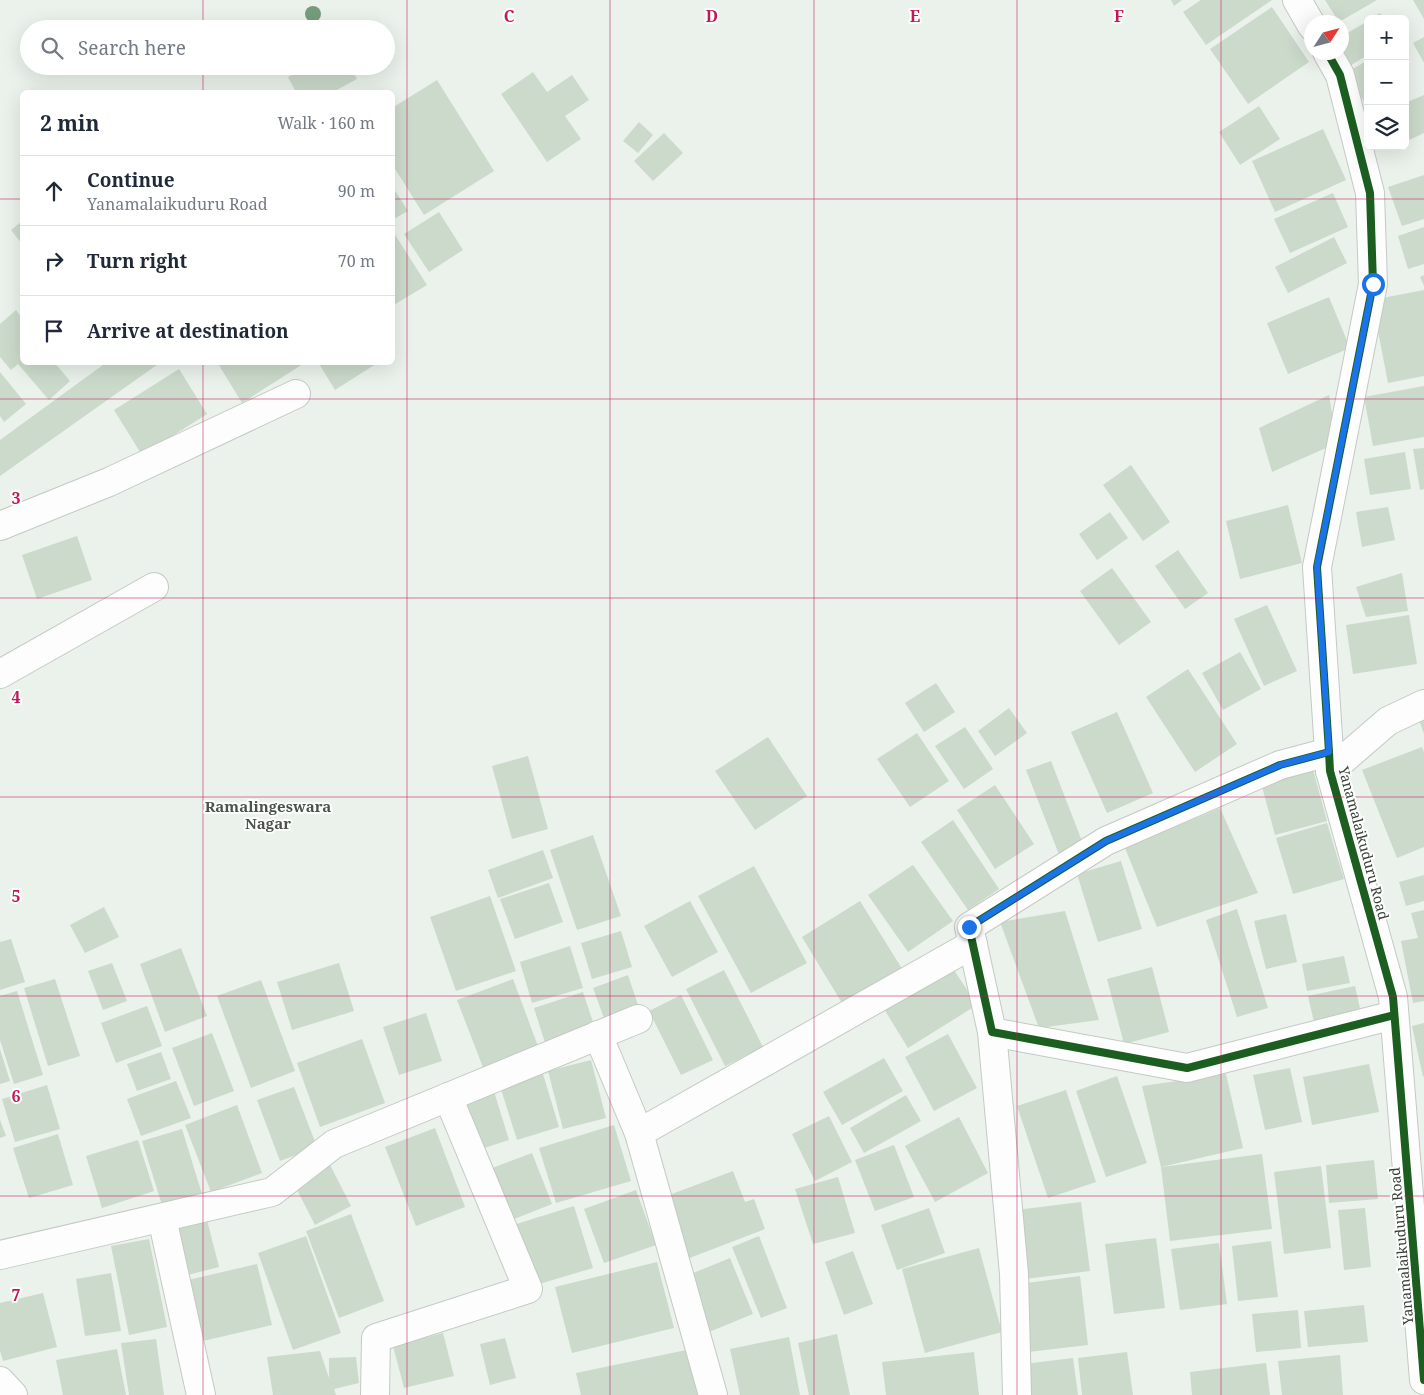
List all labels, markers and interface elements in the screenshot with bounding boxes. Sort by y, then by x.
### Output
text: C [504,5,515,27]
text: D [706,5,718,27]
text: E [910,5,920,27]
text: F [1114,5,1124,27]
north arrow [1304,15,1349,60]
map controls [1364,15,1409,150]
button: + [1364,15,1409,60]
search box [20,20,395,75]
icon: search [38,34,66,62]
text: Search here [78,35,186,61]
button: − [1364,60,1409,105]
button: layers [1364,105,1409,150]
text: 2 min [40,109,99,137]
text: Walk · 160 m [278,112,375,134]
text: Continue [87,167,175,193]
icon: ahead [40,177,68,205]
text: 90 m [338,180,375,202]
text: Yanamalaikuduru Road [87,193,268,215]
icon: right [40,247,68,275]
text: Turn right [87,248,187,274]
text: 70 m [338,250,375,272]
route start [1362,273,1385,296]
icon: arrive [40,317,68,345]
text: Arrive at destination [87,318,289,344]
text: 3 [11,487,21,509]
text: 4 [11,686,21,708]
street label: Yanamalaikuduru Road [1334,763,1394,922]
district label: Ramalingeswara Nagar [205,796,331,833]
text: 5 [11,885,21,907]
route end [958,916,981,939]
text: 6 [11,1085,21,1107]
street label: Yanamalaikuduru Road [1385,1166,1417,1327]
text: 7 [11,1284,21,1306]

